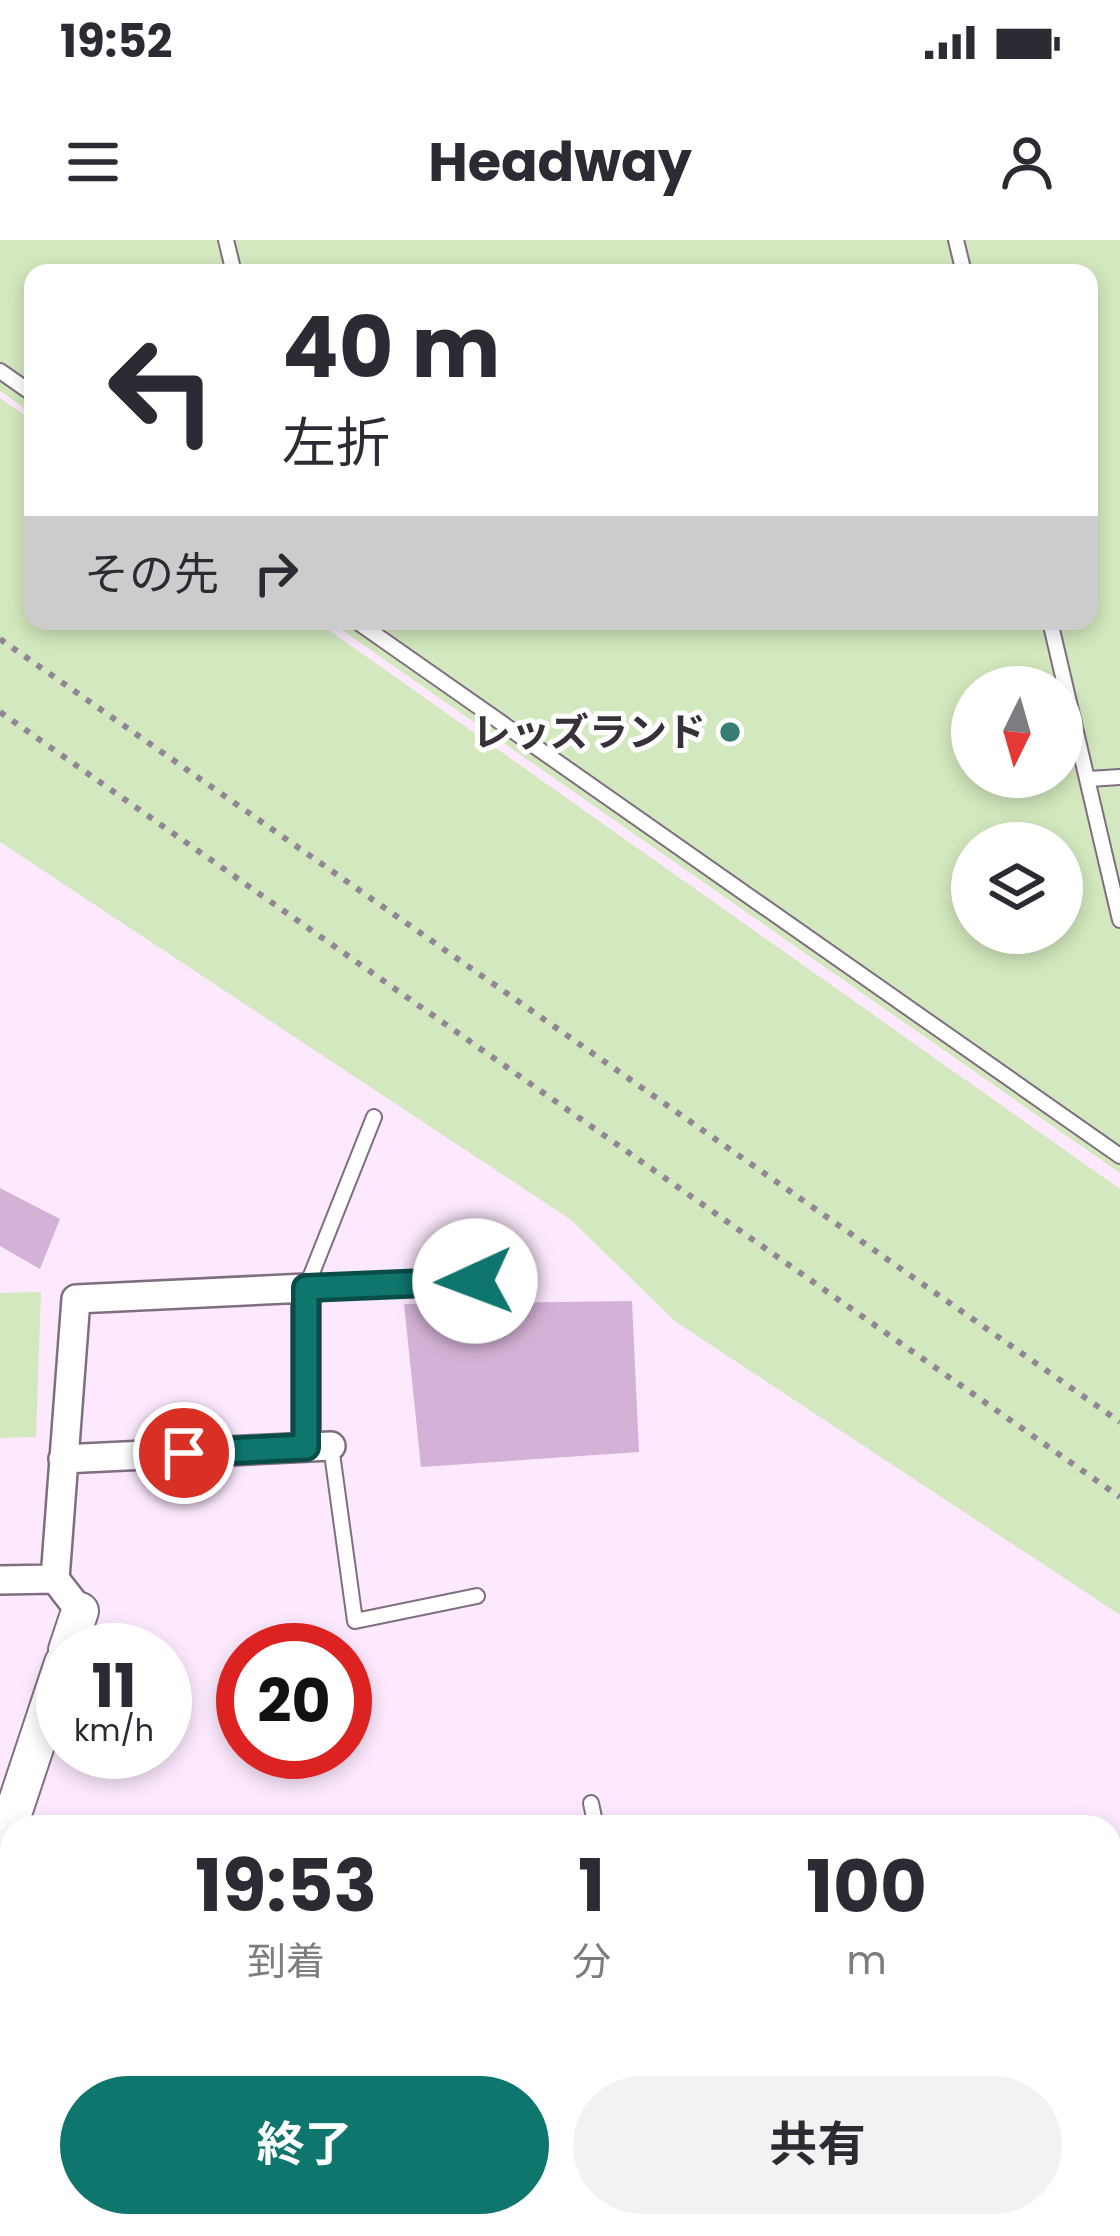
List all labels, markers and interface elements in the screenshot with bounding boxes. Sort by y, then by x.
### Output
text: 19:52 [60,10,172,73]
text: Headway [428,124,692,200]
icon: menu [60,129,126,195]
icon: person [994,129,1060,195]
text: 40 m [282,289,500,406]
icon: left [84,312,240,468]
text: 左折 [282,405,390,481]
icon: right [243,540,309,606]
text: その先 [84,543,219,606]
north arrow [951,666,1083,798]
map controls [951,666,1083,954]
place label: レッズランド [472,705,706,760]
marker: レッズランド [717,719,743,745]
button: layers [951,822,1083,954]
position arrow [412,1218,538,1344]
pin [133,1402,235,1504]
icon: arrive [151,1420,217,1486]
speed limit sign: 20 [216,1623,372,1779]
text: 11 [91,1644,137,1728]
text: km/h [74,1709,154,1752]
text: 19:53 [195,1835,377,1936]
text: 1 [578,1835,605,1936]
text: 100 [806,1836,927,1937]
text: m [846,1933,887,1988]
text: 到着 [247,1934,325,1989]
text: 分 [572,1934,611,1989]
button: 終了 [60,2076,549,2214]
button: 共有 [573,2076,1062,2214]

